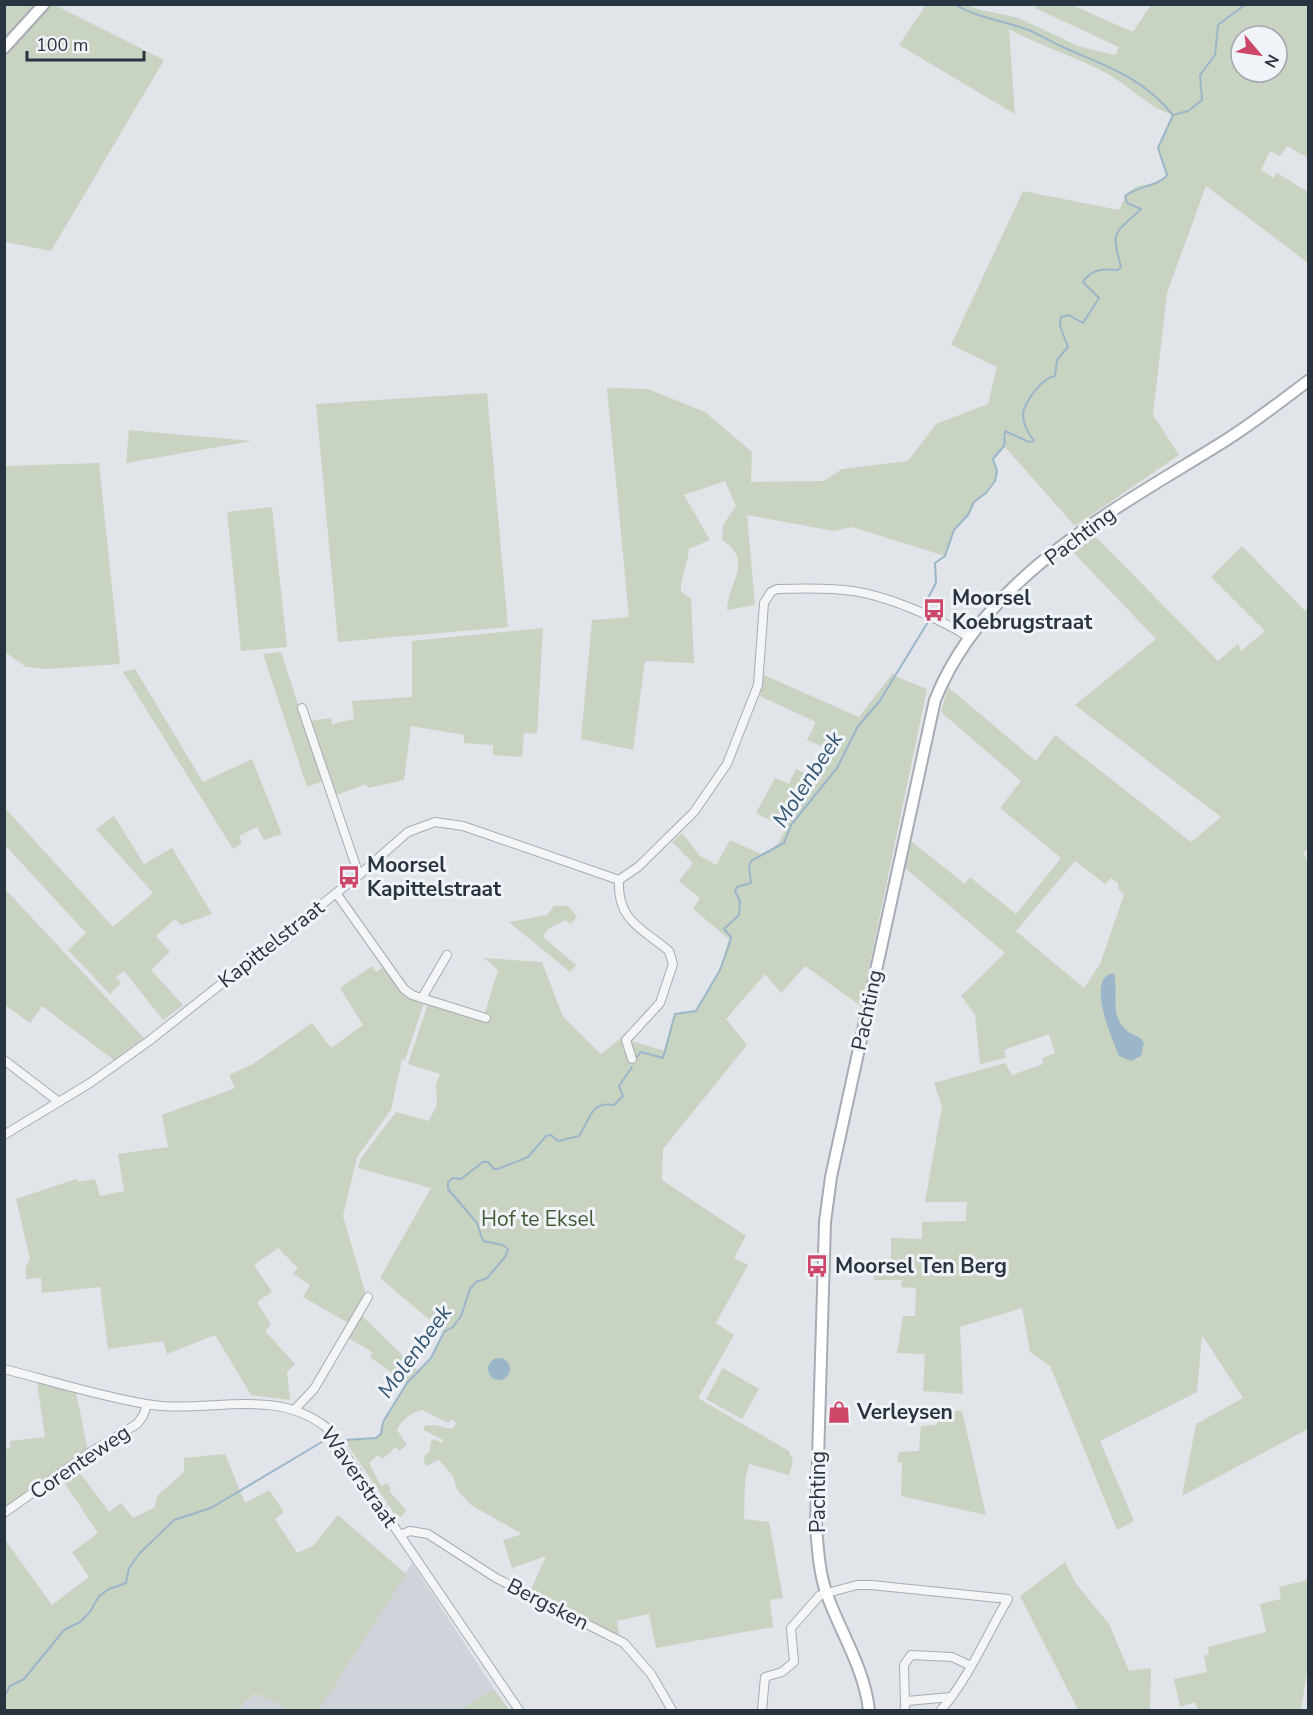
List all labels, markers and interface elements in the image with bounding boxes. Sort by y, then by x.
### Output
scale bar [27,24,144,62]
north arrow [1229,24,1289,84]
text: 100 m [36,33,88,57]
text: N [1259,50,1284,71]
street label: Pachting [1039,500,1121,572]
place label: Moorsel Koebrugstraat [952,584,1093,636]
bus stop icon: Moorsel Koebrugstraat [921,597,947,623]
water label: Molenbeek [766,725,851,833]
place label: Moorsel Kapittelstraat [367,851,502,903]
bus stop icon: Moorsel Kapittelstraat [336,864,362,890]
street label: Kapittelstraat [212,893,330,994]
street label: Pachting [845,967,889,1053]
park label: Hof te Eksel [481,1205,596,1233]
place label: Moorsel Ten Berg [835,1252,1007,1280]
bus stop icon: Moorsel Ten Berg [804,1253,830,1279]
water label: Molenbeek [371,1298,460,1404]
place label: Verleysen [856,1398,953,1426]
shop icon: Verleysen [826,1399,852,1425]
street label: Corenteweg [25,1418,135,1506]
street label: Waverstraat [314,1421,404,1533]
street label: Pachting [804,1451,832,1533]
street label: Bergsken [502,1571,594,1637]

